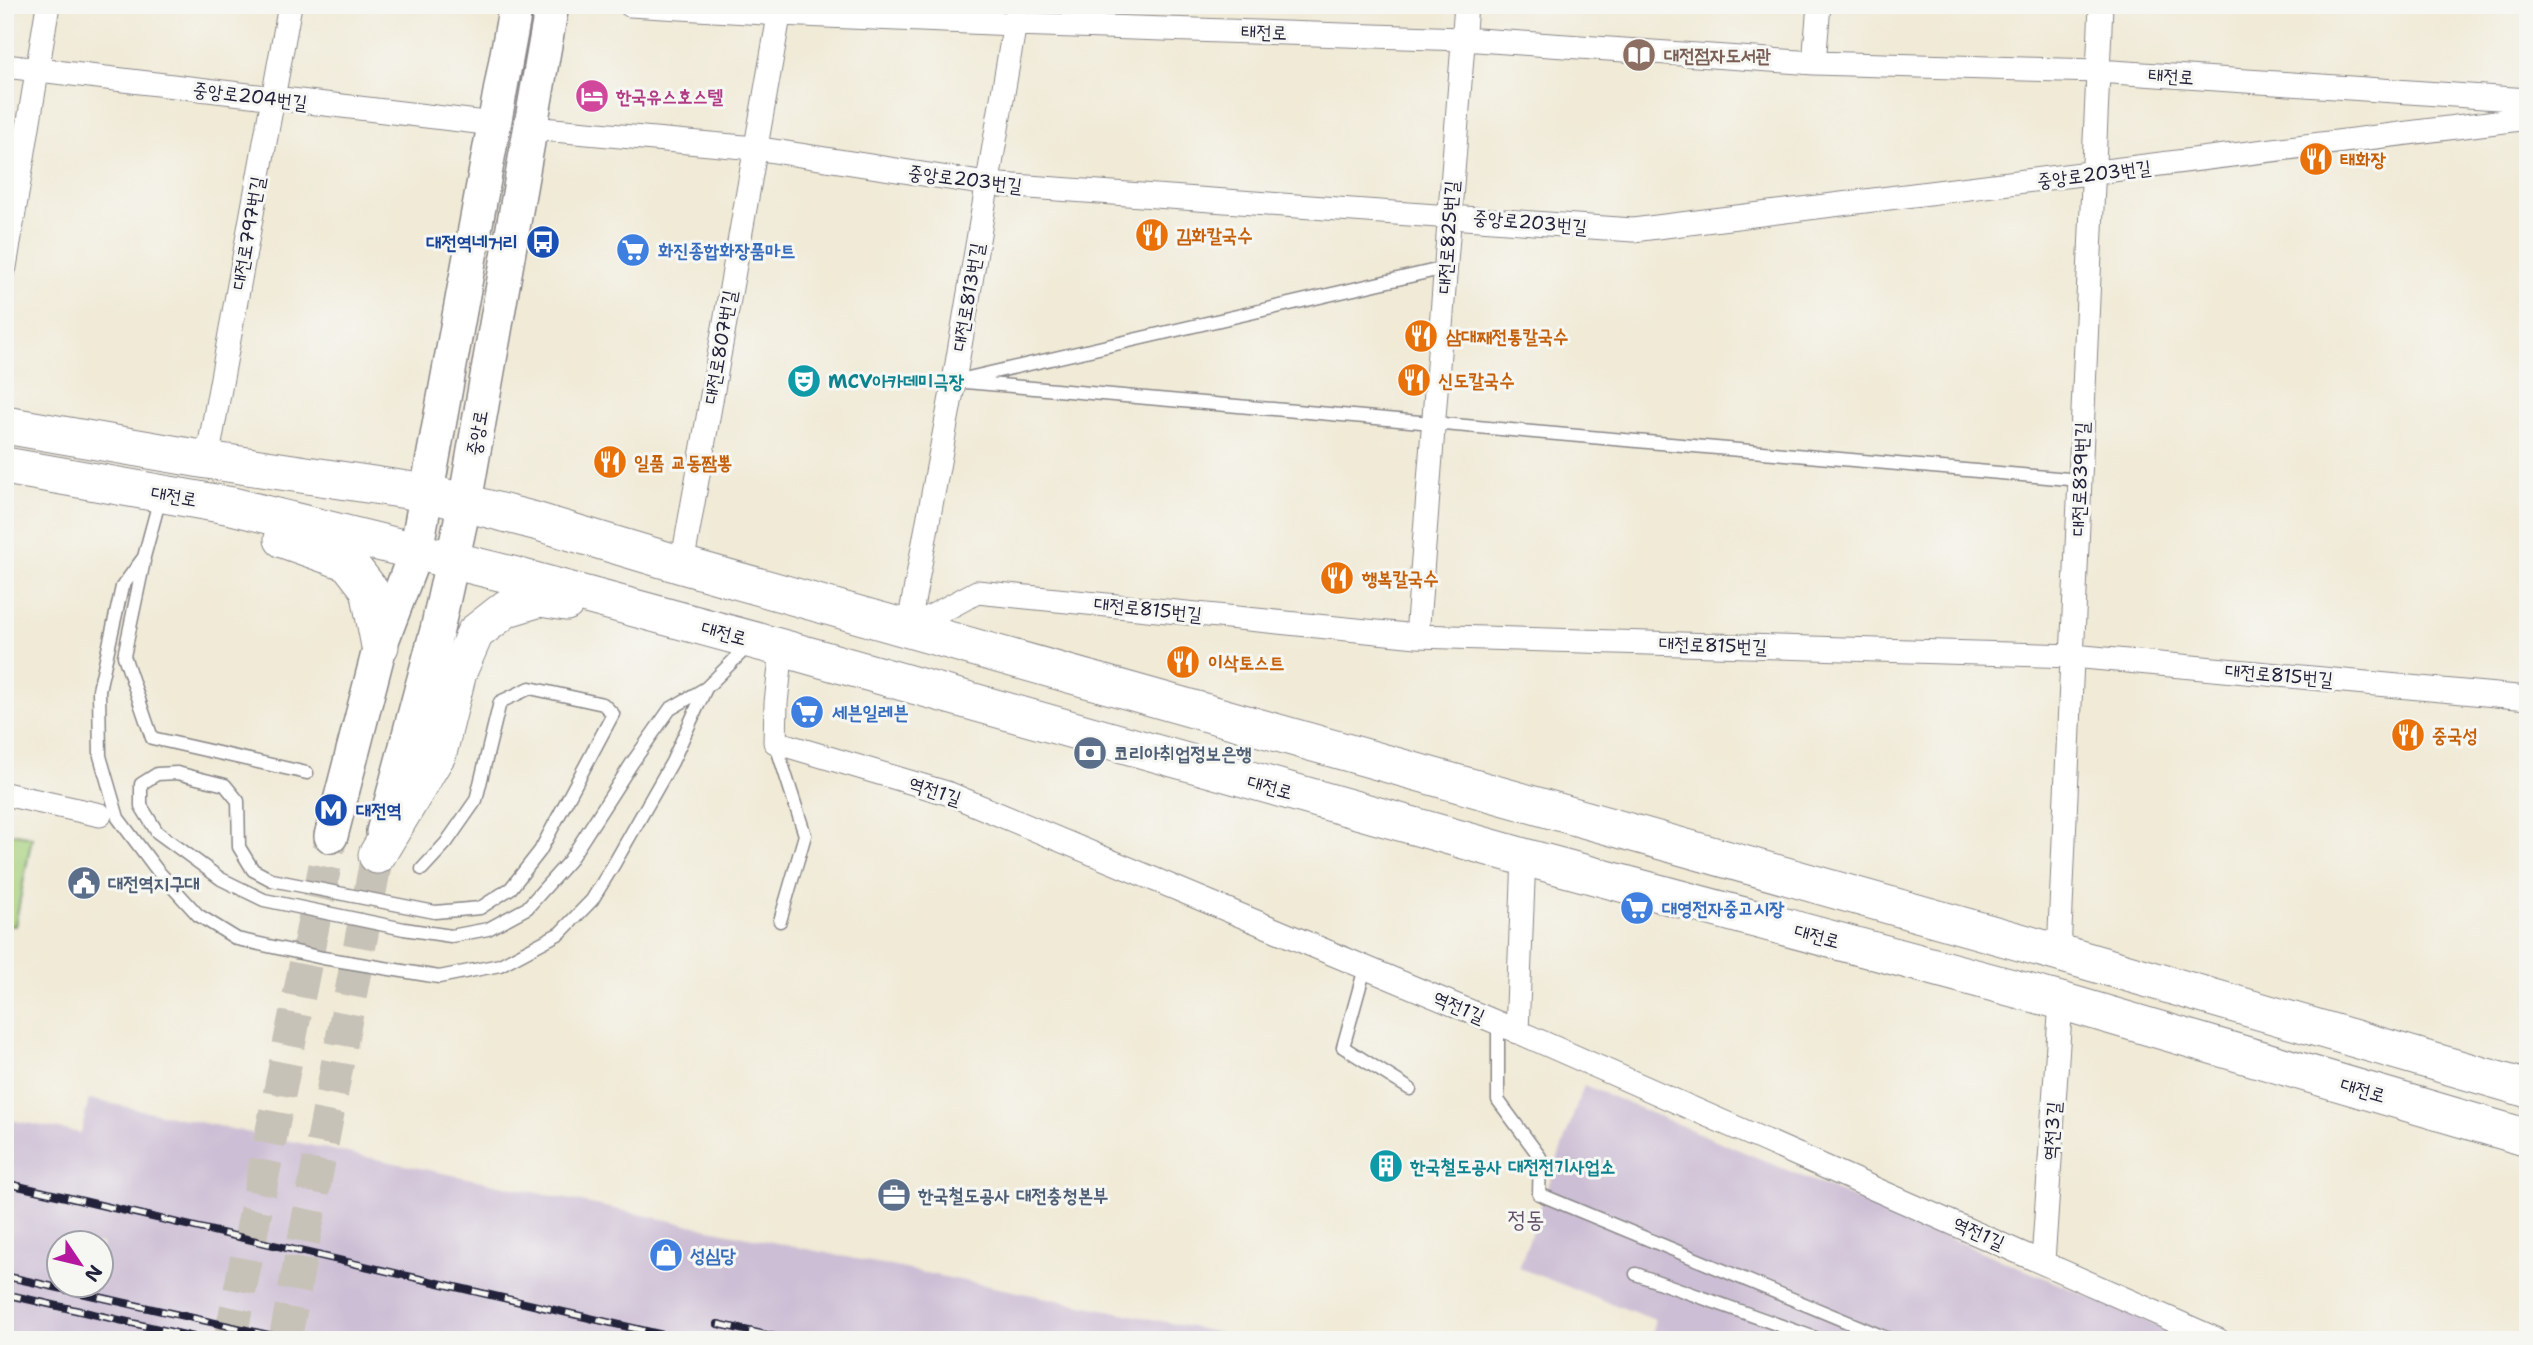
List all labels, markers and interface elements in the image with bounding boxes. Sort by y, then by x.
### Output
street label: 태전로 [1241,19,1287,45]
library icon: 대전점자도서관 [1620,36,1658,74]
place label: 대전점자도서관 [1664,43,1772,68]
street label: 태전로 [2147,62,2195,90]
street label: 중앙로204번길 [191,77,309,115]
hotel icon: 한국유스호스텔 [573,77,611,115]
place label: 한국유스호스텔 [615,84,724,109]
restaurant icon: 태화장 [2297,140,2335,178]
place label: 태화장 [2340,147,2387,172]
street label: 중앙로203번길 [2036,155,2152,193]
street label: 중앙로203번길 [907,160,1023,198]
street label: 대전로797번길 [226,174,270,292]
street label: 대전로825번길 [1432,180,1464,294]
street label: 중앙로203번길 [1472,205,1588,239]
restaurant icon: 김화칼국수 [1133,216,1171,254]
bus stop icon: 대전역네거리 [524,223,562,261]
place label: 김화칼국수 [1176,223,1252,248]
place label: 대전역네거리 [426,230,518,255]
supermarket icon: 화진종합화장품마트 [614,231,652,269]
place label: 화진종합화장품마트 [658,238,796,263]
street label: 대전로813번길 [946,241,990,353]
street label: 대전로807번길 [698,288,742,406]
restaurant icon: 삼대째전통칼국수 [1402,317,1440,355]
place label: 삼대째전통칼국수 [1446,324,1568,349]
restaurant icon: 신도칼국수 [1395,361,1433,399]
theatre icon: MCV아카데미극장 [785,362,823,400]
place label: 신도칼국수 [1438,368,1514,393]
place label: MCV아카데미극장 [828,369,965,394]
street label: 중앙로 [461,408,493,458]
street label: 대전로839번길 [2066,421,2094,537]
restaurant icon: 일품 교동짬뽕 [591,443,629,481]
place label: 일품 교동짬뽕 [634,450,732,475]
street label: 대전로 [149,480,199,512]
restaurant icon: 행복칼국수 [1318,559,1356,597]
place label: 행복칼국수 [1361,566,1438,591]
street label: 대전로815번길 [1093,591,1203,627]
street label: 대전로 [699,615,749,651]
street label: 대전로815번길 [1658,631,1768,659]
restaurant icon: 이삭토스트 [1164,643,1202,681]
place label: 이삭토스트 [1208,650,1284,675]
street label: 대전로815번길 [2224,658,2334,692]
supermarket icon: 세븐일레븐 [788,693,826,731]
place label: 세븐일레븐 [832,700,908,725]
restaurant icon: 중국성 [2389,716,2427,754]
place label: 중국성 [2432,723,2478,748]
bank icon: 코리아취업정보은행 [1071,734,1109,772]
place label: 코리아취업정보은행 [1114,741,1252,766]
street label: 대전로 [1245,769,1295,805]
street label: 역전1길 [906,771,964,811]
metro station icon: 대전역 [312,791,350,829]
place label: 대전역 [356,798,402,823]
public building icon: 대전역지구대 [65,864,103,902]
place label: 대전역지구대 [108,871,200,896]
supermarket icon: 대영전자중고시장 [1618,889,1656,927]
place label: 대영전자중고시장 [1662,896,1785,921]
street label: 대전로 [1792,918,1842,954]
street label: 역전1길 [1429,985,1489,1029]
street label: 대전로 [2338,1072,2388,1108]
street label: 역전3길 [2037,1101,2067,1161]
building icon: 한국철도공사 대전전기사업소 [1367,1147,1405,1185]
place label: 한국철도공사 대전전기사업소 [1409,1154,1615,1179]
office icon: 한국철도공사 대전충청본부 [875,1176,913,1214]
place label: 한국철도공사 대전충청본부 [917,1183,1108,1208]
district label: 정동 [1507,1204,1545,1234]
street label: 역전1길 [1949,1211,2009,1255]
north arrow [46,1230,116,1300]
shop icon: 성심당 [647,1236,685,1274]
place label: 성심당 [690,1243,737,1268]
text: N [79,1260,108,1287]

